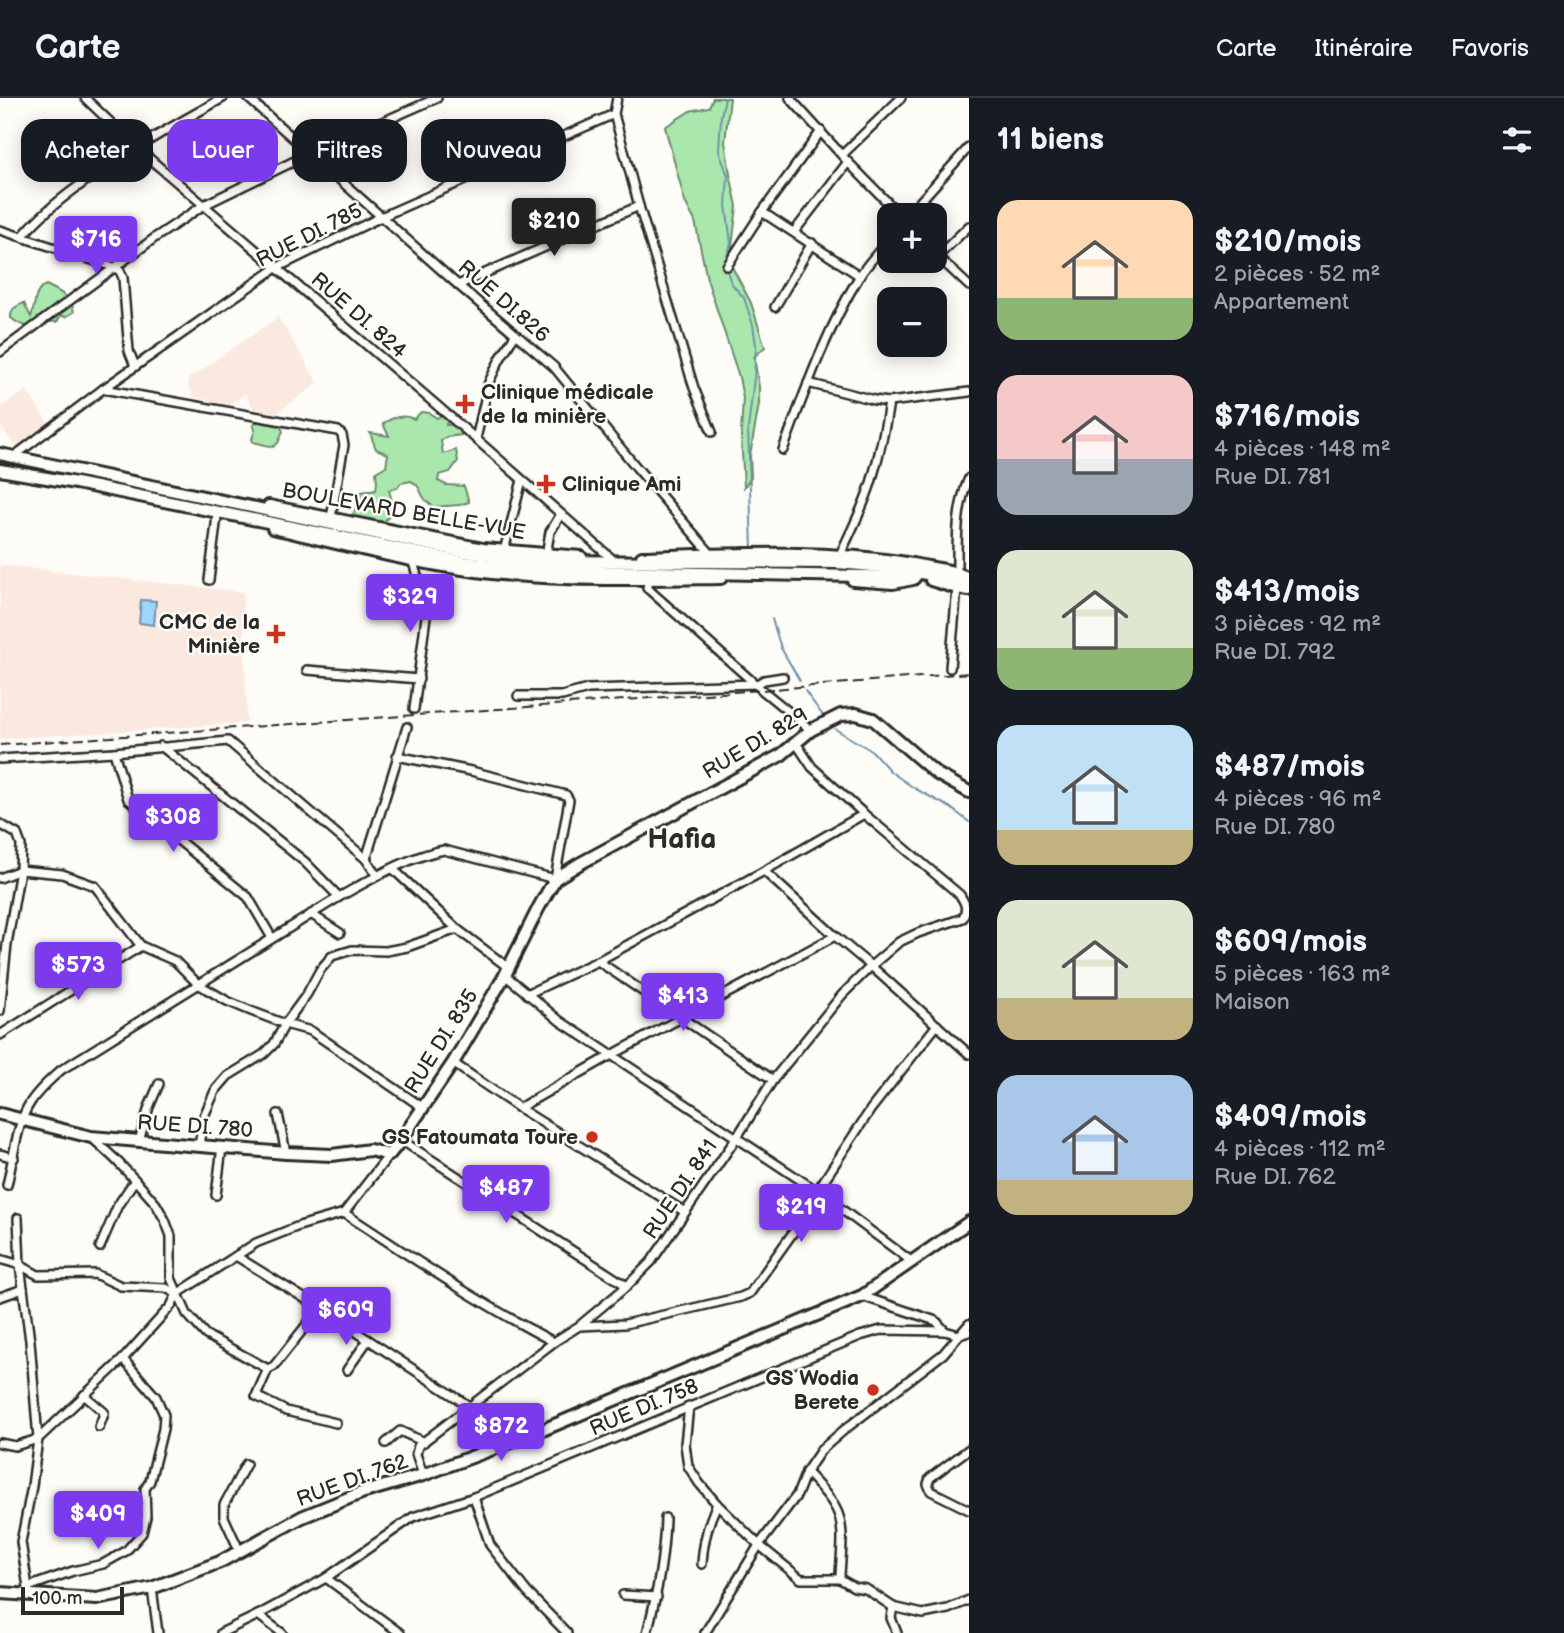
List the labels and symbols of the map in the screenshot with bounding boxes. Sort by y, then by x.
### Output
street label: RUE DI. 785 [252,198,366,273]
pin: $210 [513,198,595,258]
pin: $716 [55,216,137,276]
street label: RUE DI.826 [453,255,555,348]
street label: RUE DI. 824 [306,267,412,364]
place label: Clinique médicale de la minière [481,380,653,429]
marker: Clinique médicale de la minière [455,394,475,414]
place label: Clinique Ami [562,472,681,497]
marker: Clinique Ami [536,474,556,494]
street label: BOULEVARD BELLE-VUE [280,478,528,545]
pin: $329 [369,574,451,634]
place label: CMC de la Minière [159,610,260,659]
marker: CMC de la Minière [266,624,286,644]
street label: RUE DI. 829 [698,702,812,785]
pin: $308 [132,794,214,854]
district label: Hafia [648,823,716,856]
pin: $573 [37,942,119,1002]
pin: $413 [642,974,724,1033]
street label: RUE DI. 835 [399,984,483,1098]
street label: RUE DI. 780 [136,1110,254,1143]
place label: GS Fatoumata Toure [382,1125,578,1150]
marker: GS Fatoumata Toure [584,1129,600,1145]
street label: RUE DI. 841 [638,1135,723,1244]
pin: $487 [465,1166,547,1225]
pin: $219 [760,1184,842,1244]
pin: $609 [305,1288,387,1347]
place label: GS Wodia Berete [765,1366,859,1415]
street label: RUE DI. 758 [586,1373,702,1442]
marker: GS Wodia Berete [865,1382,881,1398]
pin: $872 [460,1404,542,1463]
street label: RUE DI. 762 [293,1449,412,1512]
pin: $409 [57,1492,139,1551]
scale bar [21,1584,124,1616]

